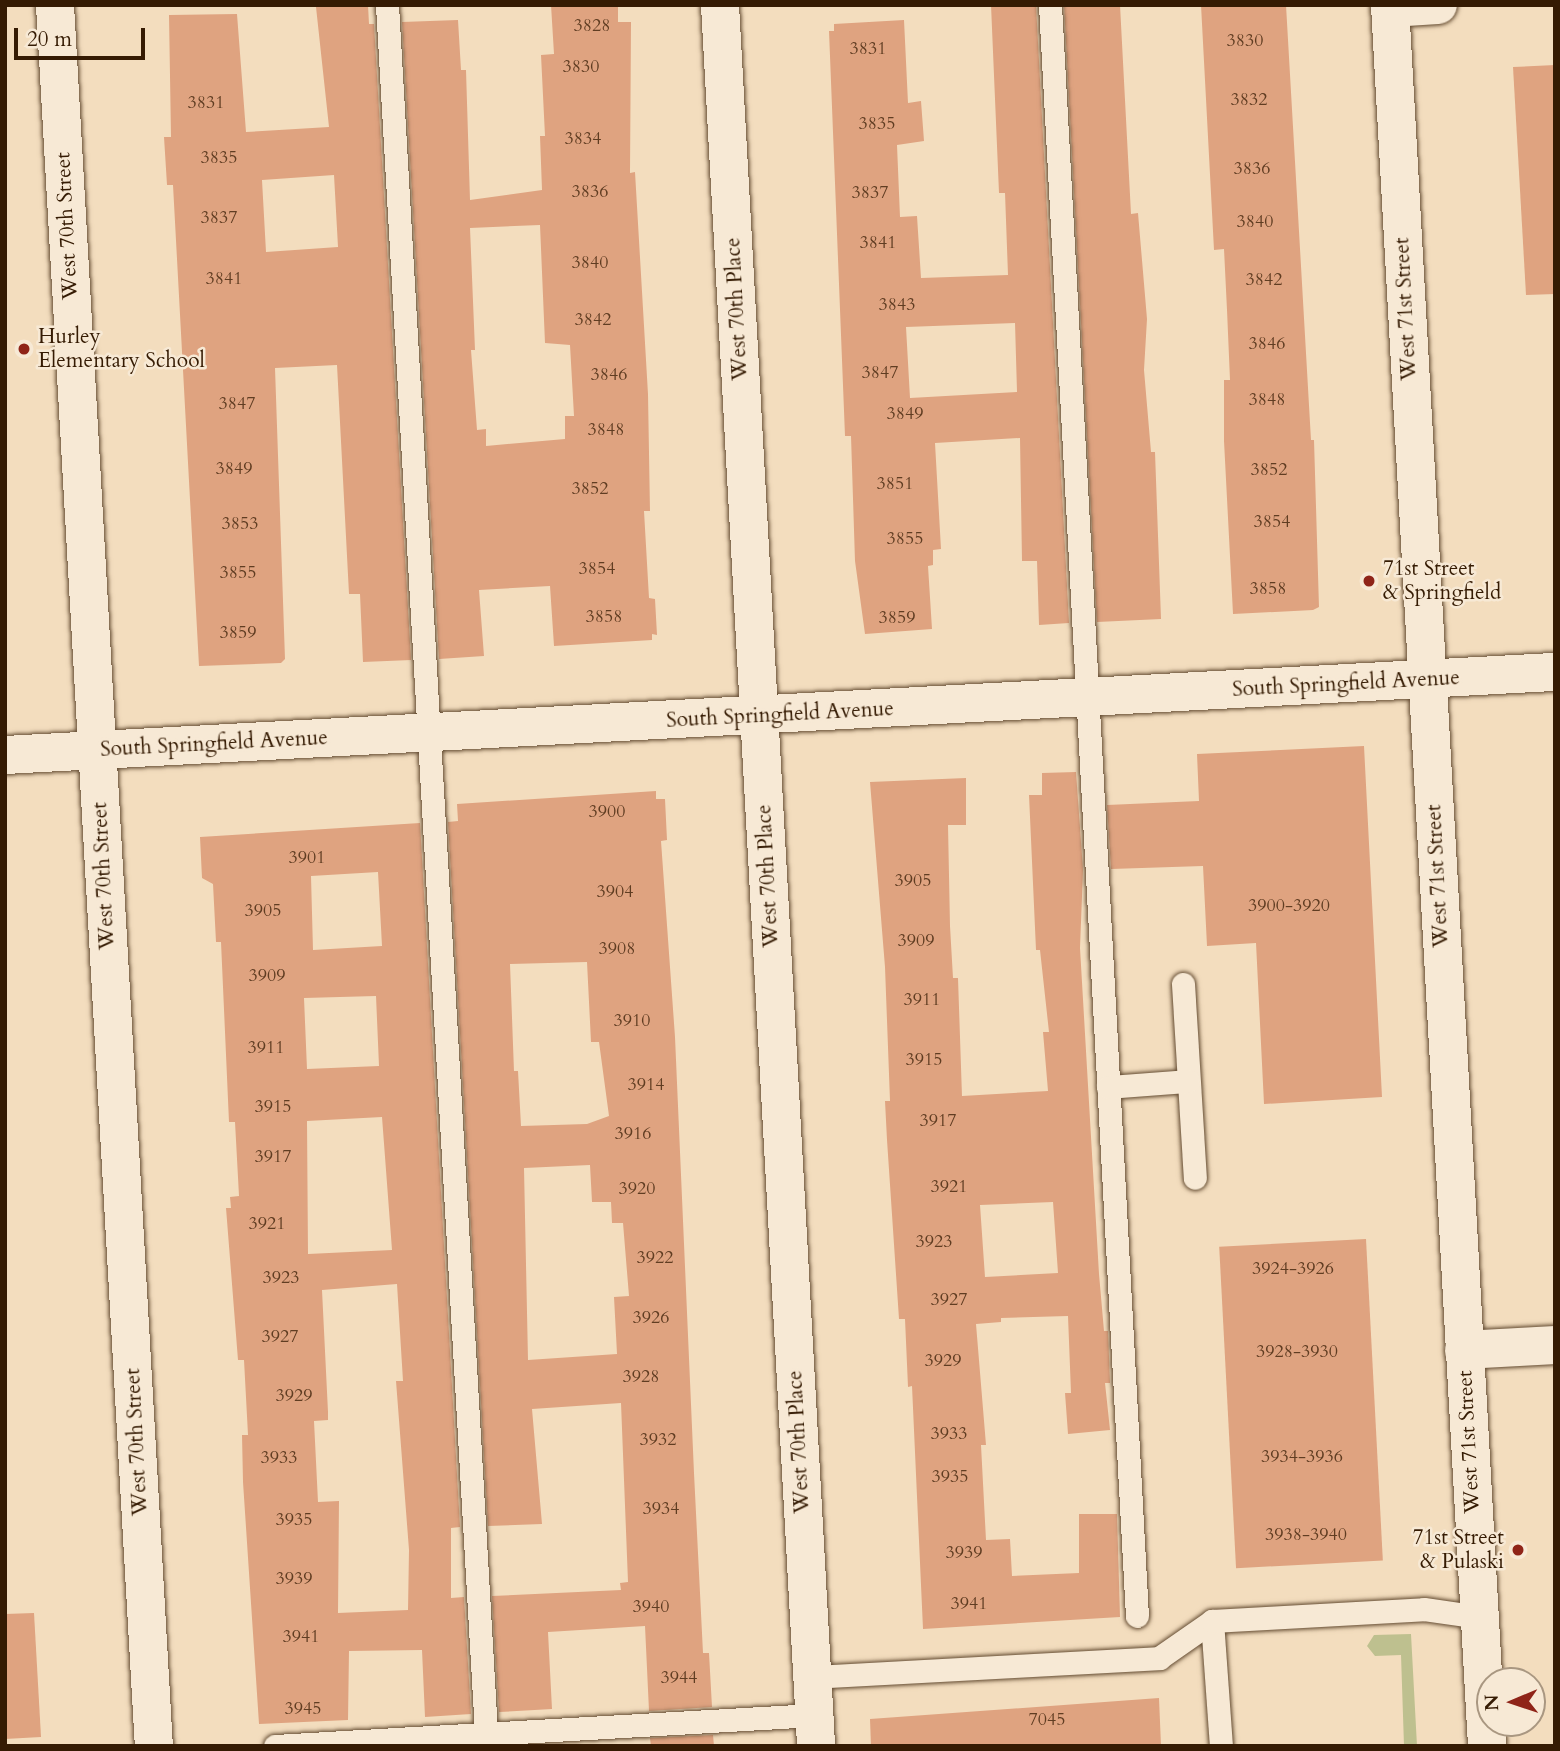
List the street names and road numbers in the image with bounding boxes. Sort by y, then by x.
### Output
street label: West 70th Street [51,152,83,300]
street label: West 70th Place [721,237,753,381]
street label: West 71st Street [1390,237,1422,381]
street label: South Springfield Avenue [1232,665,1460,703]
street label: South Springfield Avenue [666,696,894,734]
street label: South Springfield Avenue [100,725,328,763]
street label: West 70th Street [88,802,120,950]
street label: West 70th Place [752,804,784,948]
street label: West 71st Street [1422,804,1454,948]
street label: West 70th Street [121,1368,153,1516]
street label: West 70th Place [783,1370,815,1514]
street label: West 71st Street [1453,1370,1485,1514]

